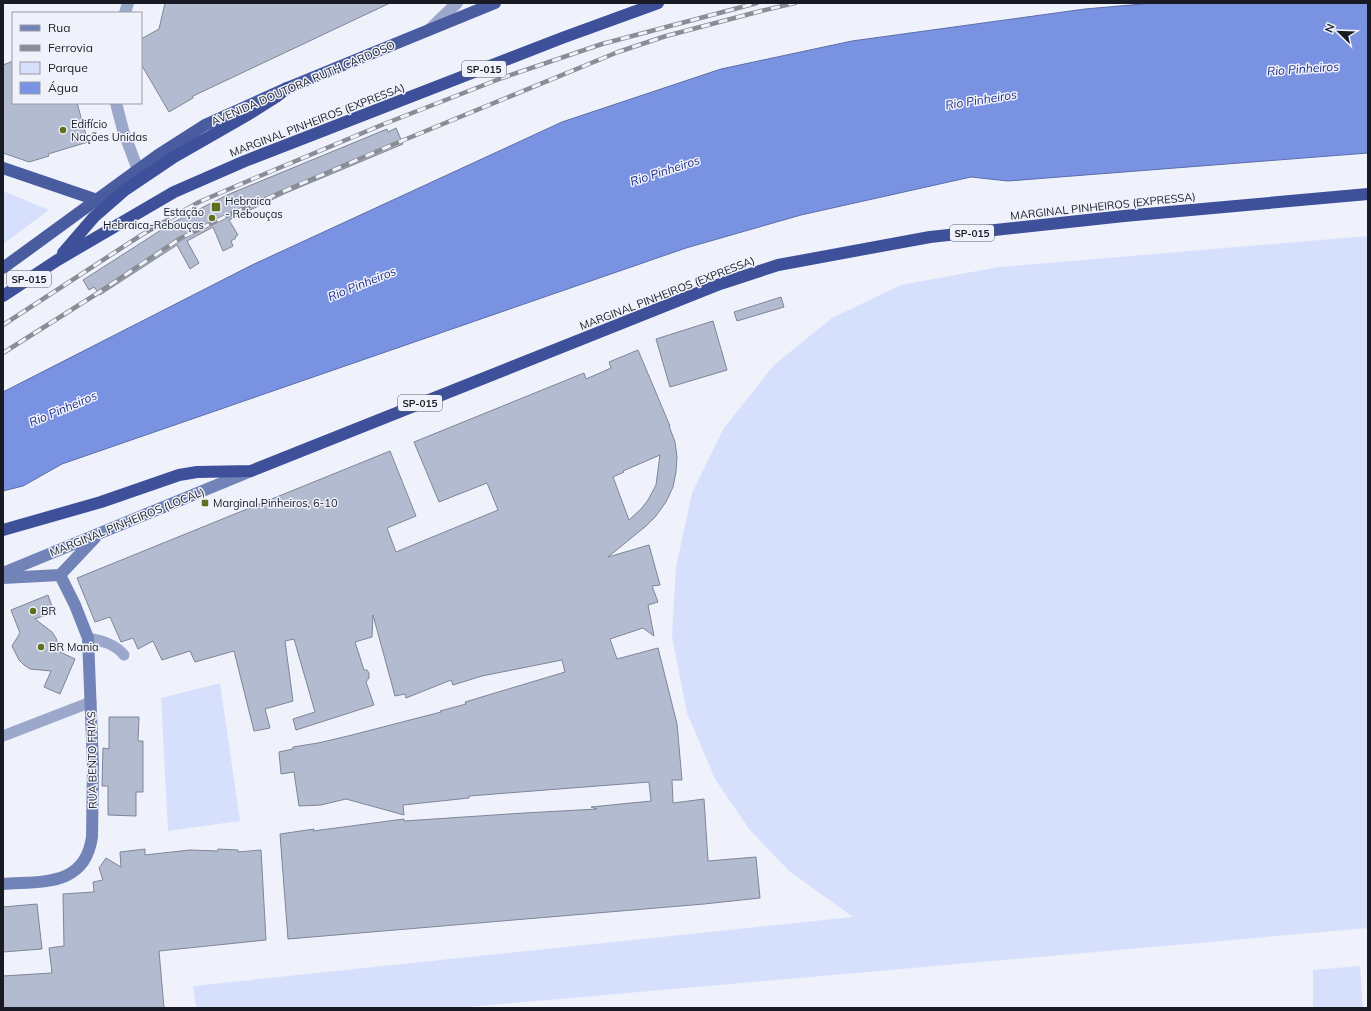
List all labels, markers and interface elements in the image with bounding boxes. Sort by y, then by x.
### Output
legend [12,12,142,104]
north arrow [1319,12,1359,52]
text: Rua [48,20,70,35]
text: N [1322,22,1338,35]
street label: AVENIDA DOUTORA RUTH CARDOSO [209,38,397,128]
text: Ferrovia [48,40,93,55]
water label: Rio Pinheiros [1266,58,1340,79]
text: Parque [48,60,88,75]
road number: SP-015 [462,61,506,77]
text: Água [48,80,78,95]
street label: MARGINAL PINHEIROS (EXPRESSA) [228,80,406,160]
water label: Rio Pinheiros [944,86,1018,113]
place label: Edifício Nações Unidas [71,117,148,144]
marker: Edifício Nações Unidas [58,125,68,135]
water label: Rio Pinheiros [628,152,702,189]
street label: MARGINAL PINHEIROS (EXPRESSA) [1010,189,1196,223]
place label: Hebraica - Rebouças [225,194,283,221]
marker: Hebraica - Rebouças [210,201,222,213]
place label: Estação Hebraica-Rebouças [103,205,204,232]
marker: Estação Hebraica-Rebouças [207,213,217,223]
road number: SP-015 [950,225,994,241]
street label: MARGINAL PINHEIROS (EXPRESSA) [578,253,756,333]
water label: Rio Pinheiros [325,263,398,304]
road number: SP-015 [7,271,51,287]
water label: Rio Pinheiros [27,387,99,430]
road number: SP-015 [398,395,442,411]
street label: MARGINAL PINHEIROS (LOCAL) [48,485,206,559]
place label: Marginal Pinheiros, 6-10 [213,496,338,510]
marker: Marginal Pinheiros, 6-10 [200,498,210,508]
place label: BR [41,604,56,618]
marker: BR [28,606,38,616]
place label: BR Mania [49,640,99,654]
marker: BR Mania [36,642,46,652]
street label: RUA BENTO FRIAS [84,711,100,809]

